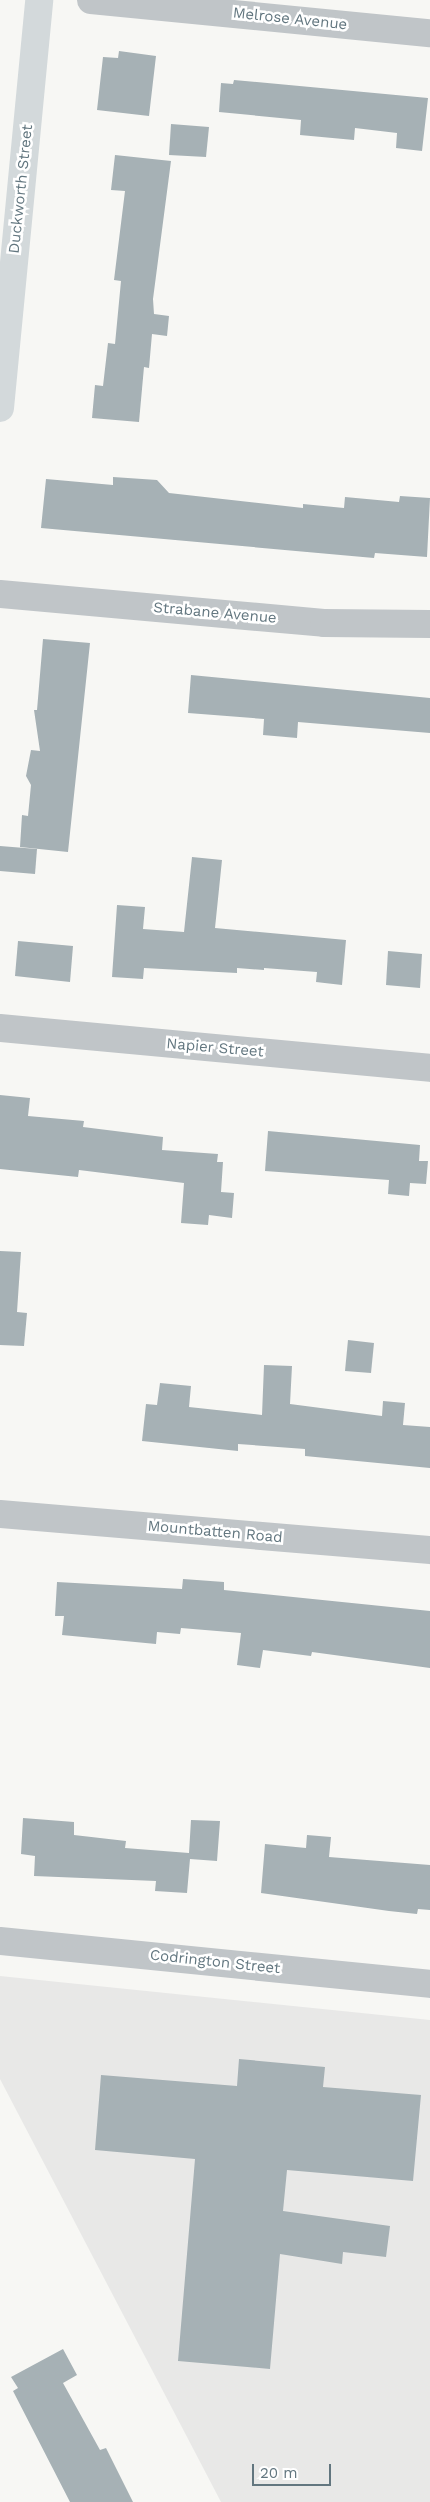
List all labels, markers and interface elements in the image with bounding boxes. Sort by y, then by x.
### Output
street label: Melrose Avenue [232,4,348,34]
street label: Duckworth Street [5,124,37,254]
street label: Strabane Avenue [152,599,278,627]
street label: Napier Street [165,1035,265,1061]
street label: Mountbatten Road [147,1517,283,1547]
street label: Codrington Street [149,1946,281,1978]
scale bar [255,2454,334,2486]
text: 20 m [260,2464,298,2482]

